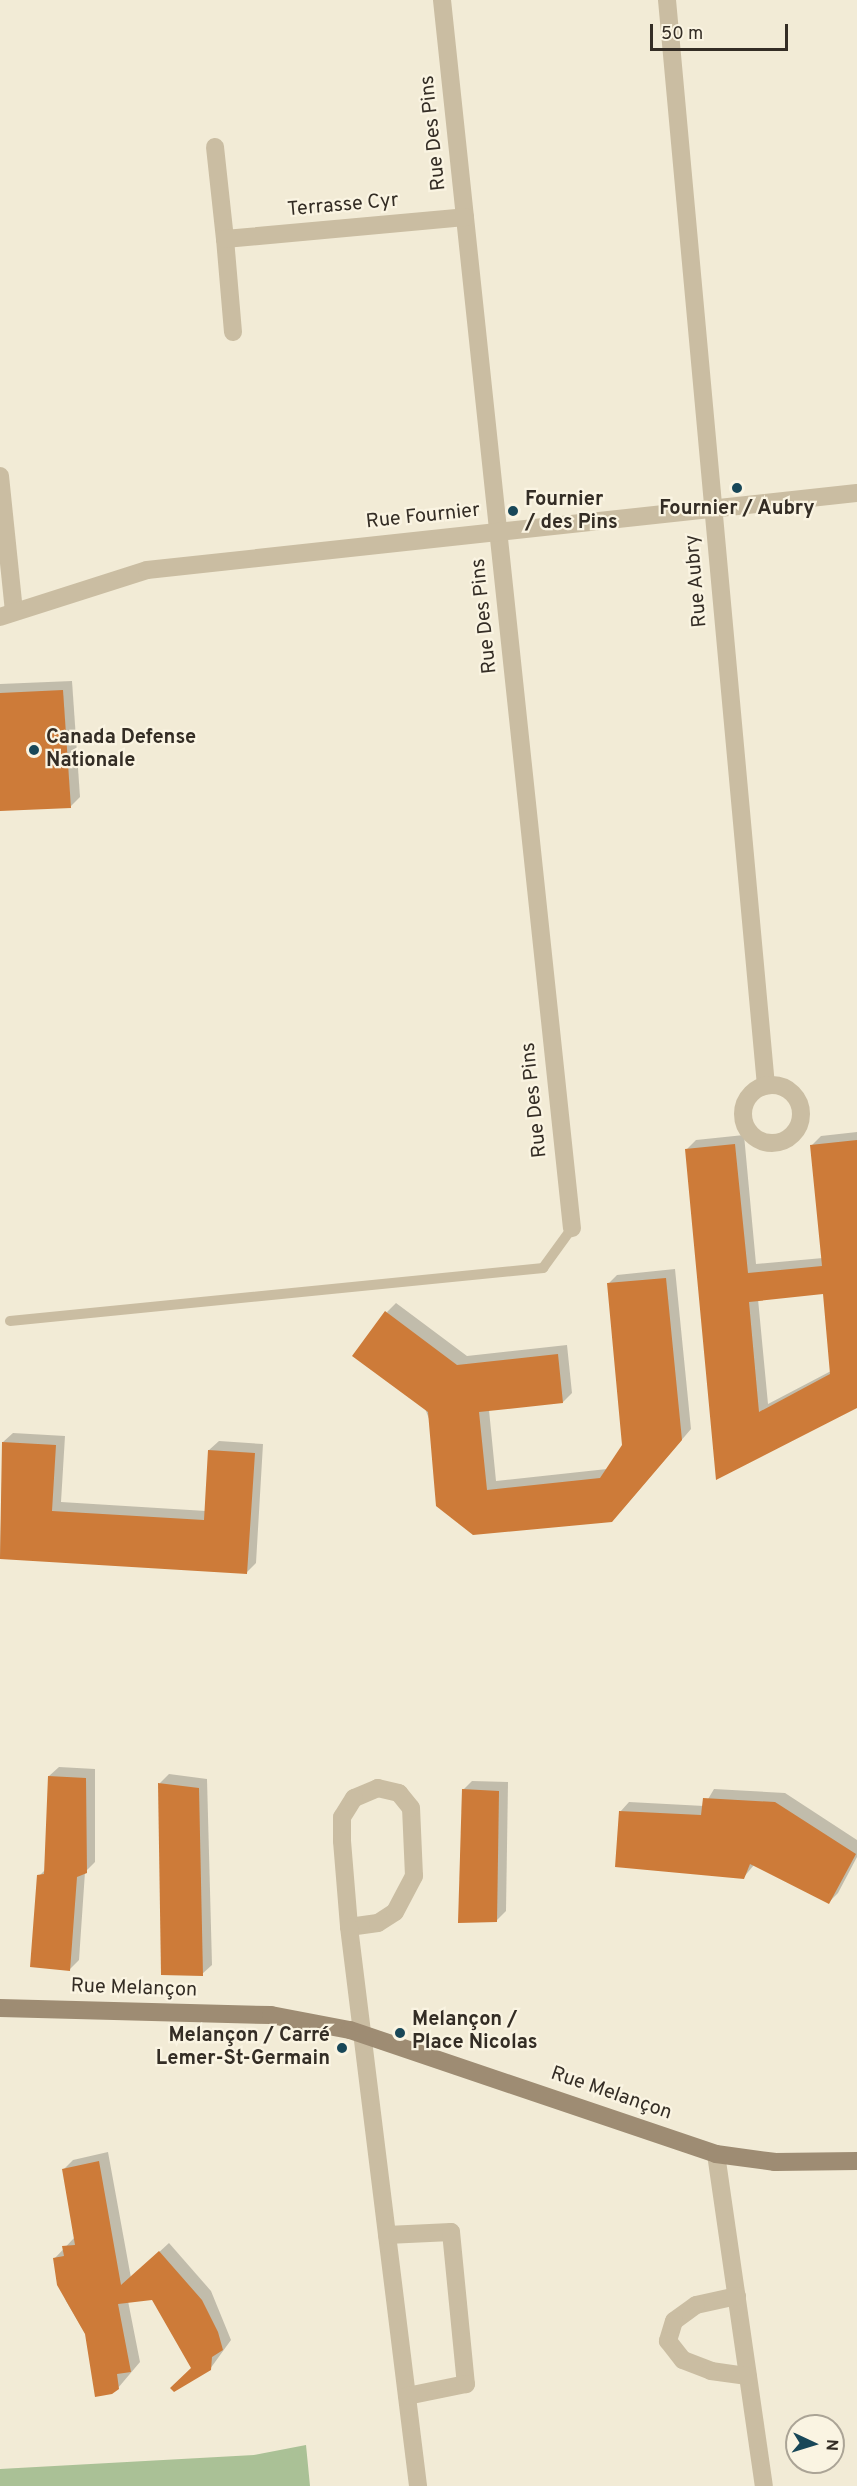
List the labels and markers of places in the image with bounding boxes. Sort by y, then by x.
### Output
marker: Fournier / Aubry [730,481,744,495]
place label: Fournier / des Pins [525,488,618,535]
place label: Fournier / Aubry [659,497,815,521]
marker: Fournier / des Pins [506,504,520,518]
place label: Canada Defense Nationale [46,726,196,773]
marker: Canada Defense Nationale [27,743,41,757]
place label: Melançon / Place Nicolas [412,2009,538,2056]
place label: Melançon / Carré Lemer-St-Germain [156,2024,330,2071]
marker: Melançon / Place Nicolas [393,2026,407,2040]
marker: Melançon / Carré Lemer-St-Germain [335,2041,349,2055]

